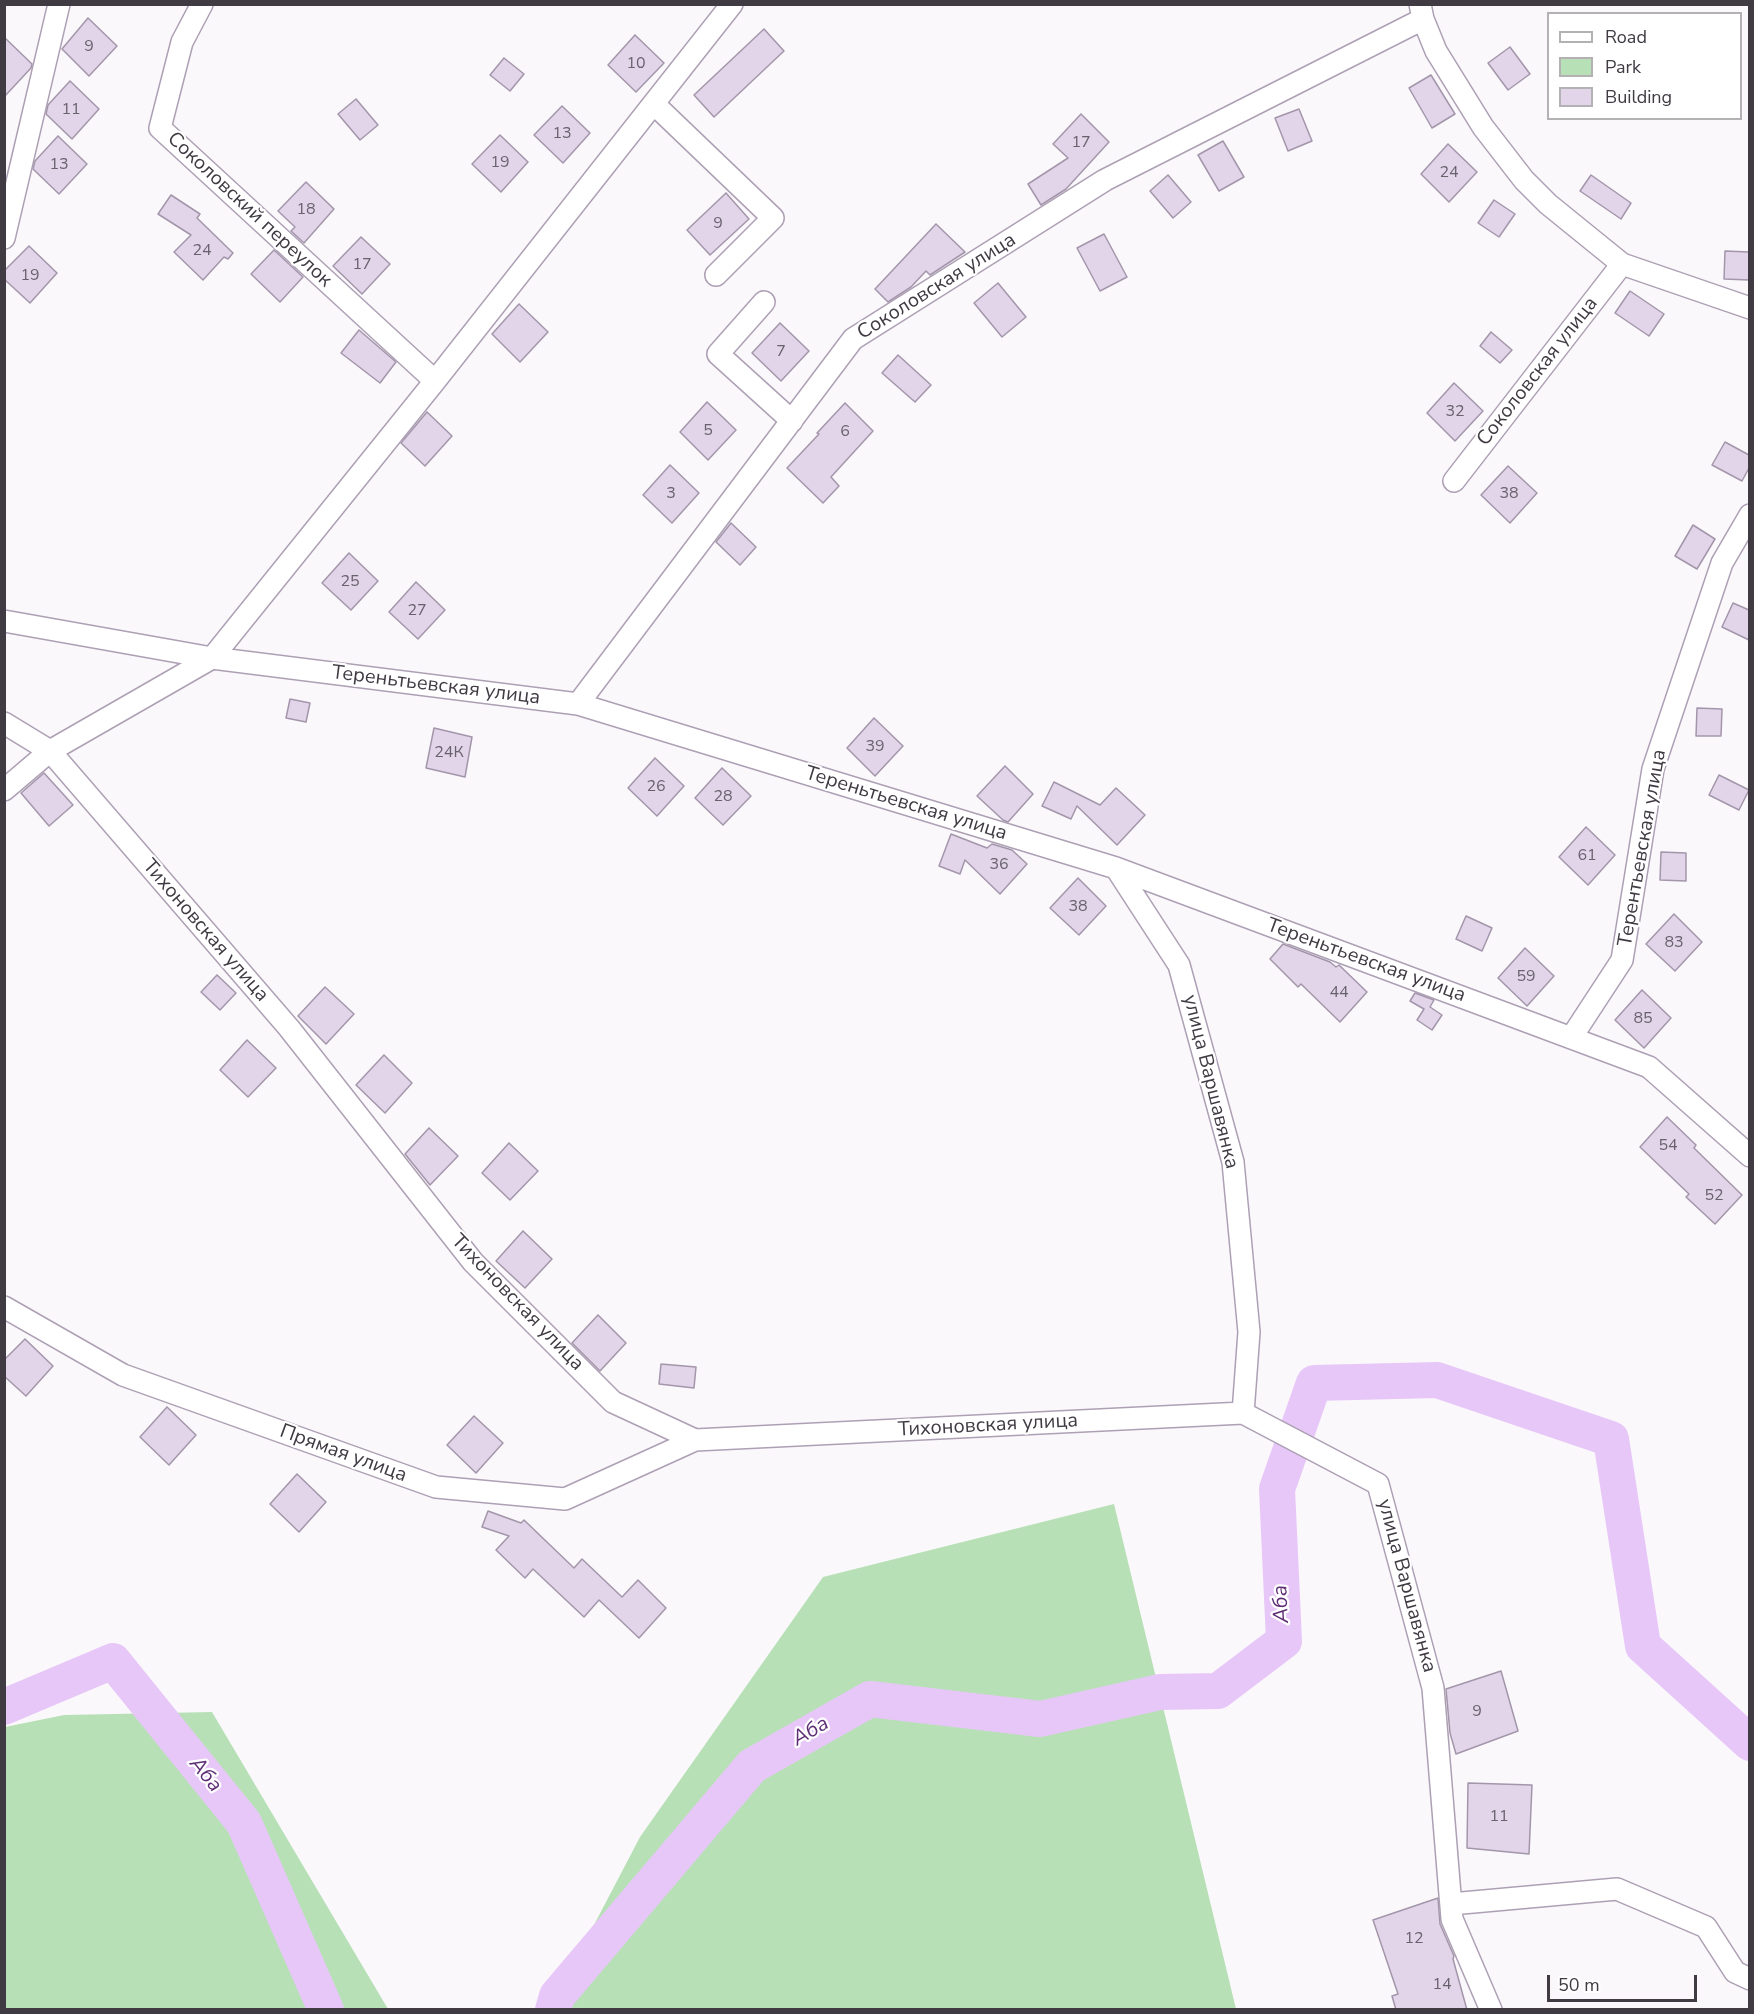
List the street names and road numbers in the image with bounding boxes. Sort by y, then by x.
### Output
street label: Соколовский переулок [162,127,336,293]
street label: Соколовская улица [853,228,1021,346]
street label: Соколовская улица [1472,293,1604,451]
street label: Тереньтьевская улица [330,661,542,711]
street label: Терентьевская улица [1614,748,1672,948]
street label: Тереньтьевская улица [802,762,1010,846]
street label: Тихоновская улица [137,855,273,1007]
street label: Тереньтьевская улица [1263,914,1469,1008]
street label: улица Варшавянка [1177,992,1243,1172]
street label: Тихоновская улица [446,1230,588,1376]
street label: Тихоновская улица [897,1409,1079,1443]
street label: Прямая улица [276,1420,410,1488]
street label: улица Варшавянка [1371,1497,1441,1675]

